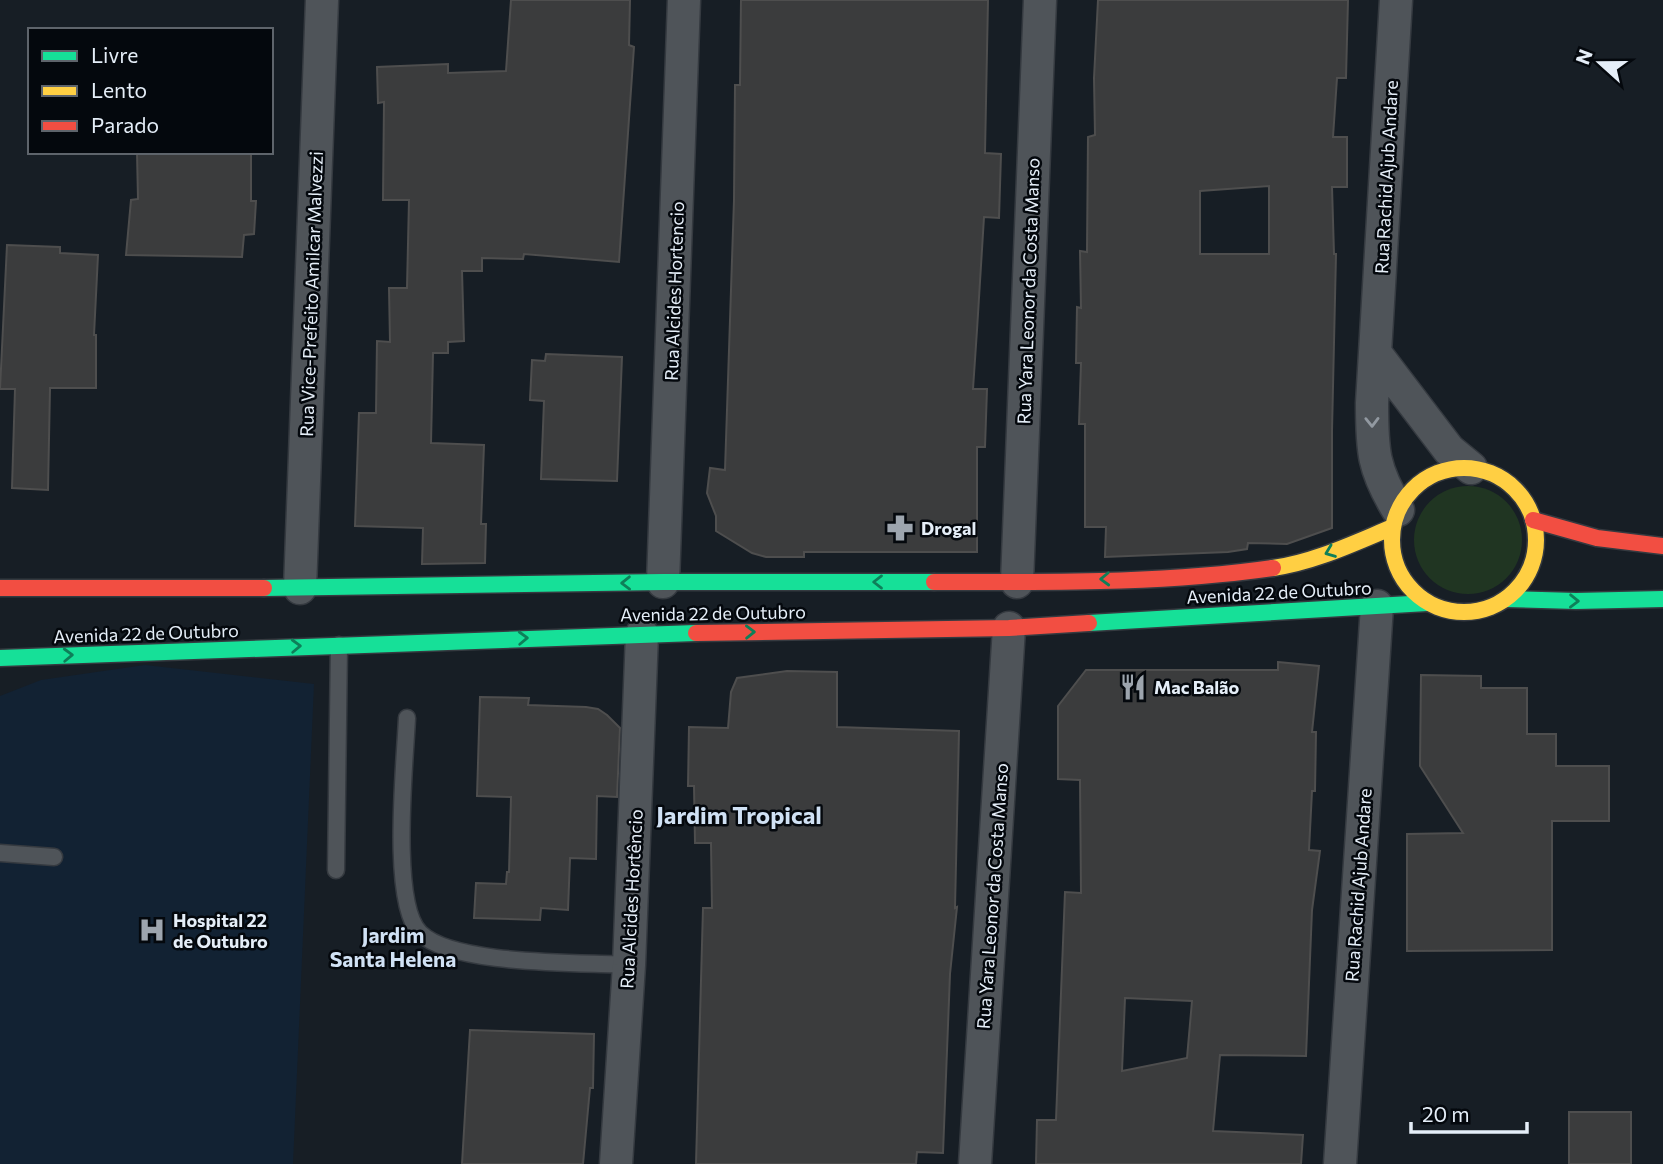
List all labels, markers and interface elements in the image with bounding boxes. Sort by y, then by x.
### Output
legend [28,28,273,154]
north arrow [1565,28,1635,98]
text: Livre [91,42,138,67]
text: N [1570,46,1597,68]
text: Lento [91,77,147,102]
street label: Rua Rachid Ajub Andare [1370,80,1402,274]
text: Parado [91,112,159,137]
street label: Rua Vice-Prefeito Amilcar Malvezzi [295,151,327,437]
street label: Rua Yara Leonor da Costa Manso [1012,157,1044,425]
street label: Rua Alcides Hortencio [660,201,688,381]
one-way arrow [1364,417,1380,427]
pharmacy icon: Drogal [885,513,915,543]
place label: Drogal [921,517,976,539]
one-way arrow [1324,544,1336,558]
one-way arrow [1099,571,1110,586]
one-way arrow [872,574,882,590]
one-way arrow [620,575,630,591]
street label: Avenida 22 de Outubro [1186,576,1372,608]
one-way arrow [1569,593,1580,608]
street label: Avenida 22 de Outubro [620,600,806,626]
street label: Avenida 22 de Outubro [53,619,239,647]
one-way arrow [746,624,756,640]
one-way arrow [518,630,529,645]
one-way arrow [290,639,301,654]
one-way arrow [63,647,74,663]
restaurant icon: Mac Balão [1118,672,1148,702]
place label: Mac Balão [1154,676,1240,698]
street label: Rua Yara Leonor da Costa Manso [972,762,1012,1030]
street label: Rua Rachid Ajub Andare [1340,787,1376,983]
district label: Jardim Tropical [656,800,822,829]
street label: Rua Alcides Hortêncio [615,809,647,989]
place label: Hospital 22 de Outubro [173,909,268,952]
hospital icon: Hospital 22 de Outubro [137,915,167,945]
district label: Jardim Santa Helena [330,922,456,971]
scale bar [1411,1090,1526,1134]
text: 20 m [1422,1101,1470,1126]

